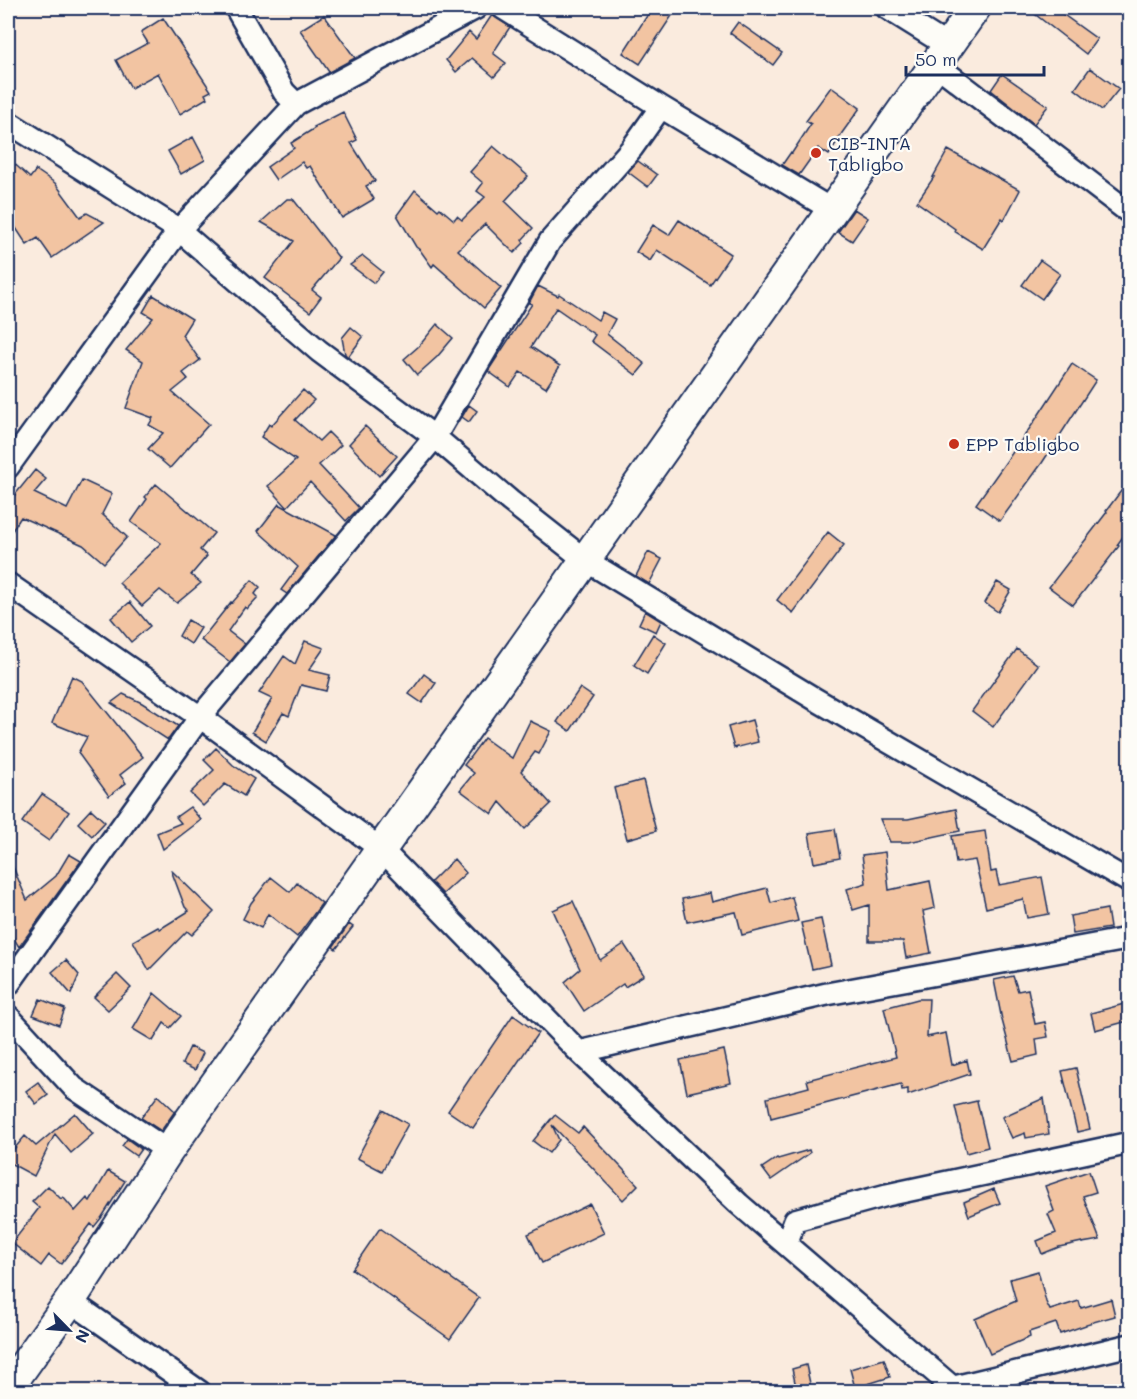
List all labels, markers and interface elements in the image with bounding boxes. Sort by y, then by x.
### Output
scale bar [906,39,1044,77]
text: 50 m [915,47,957,71]
place label: CIB-INTA Tabligbo [828,131,911,176]
marker: CIB-INTA Tabligbo [809,146,823,160]
place label: EPP Tabligbo [966,432,1080,456]
marker: EPP Tabligbo [947,437,961,451]
north arrow [39,1300,99,1360]
text: N [71,1327,95,1346]

